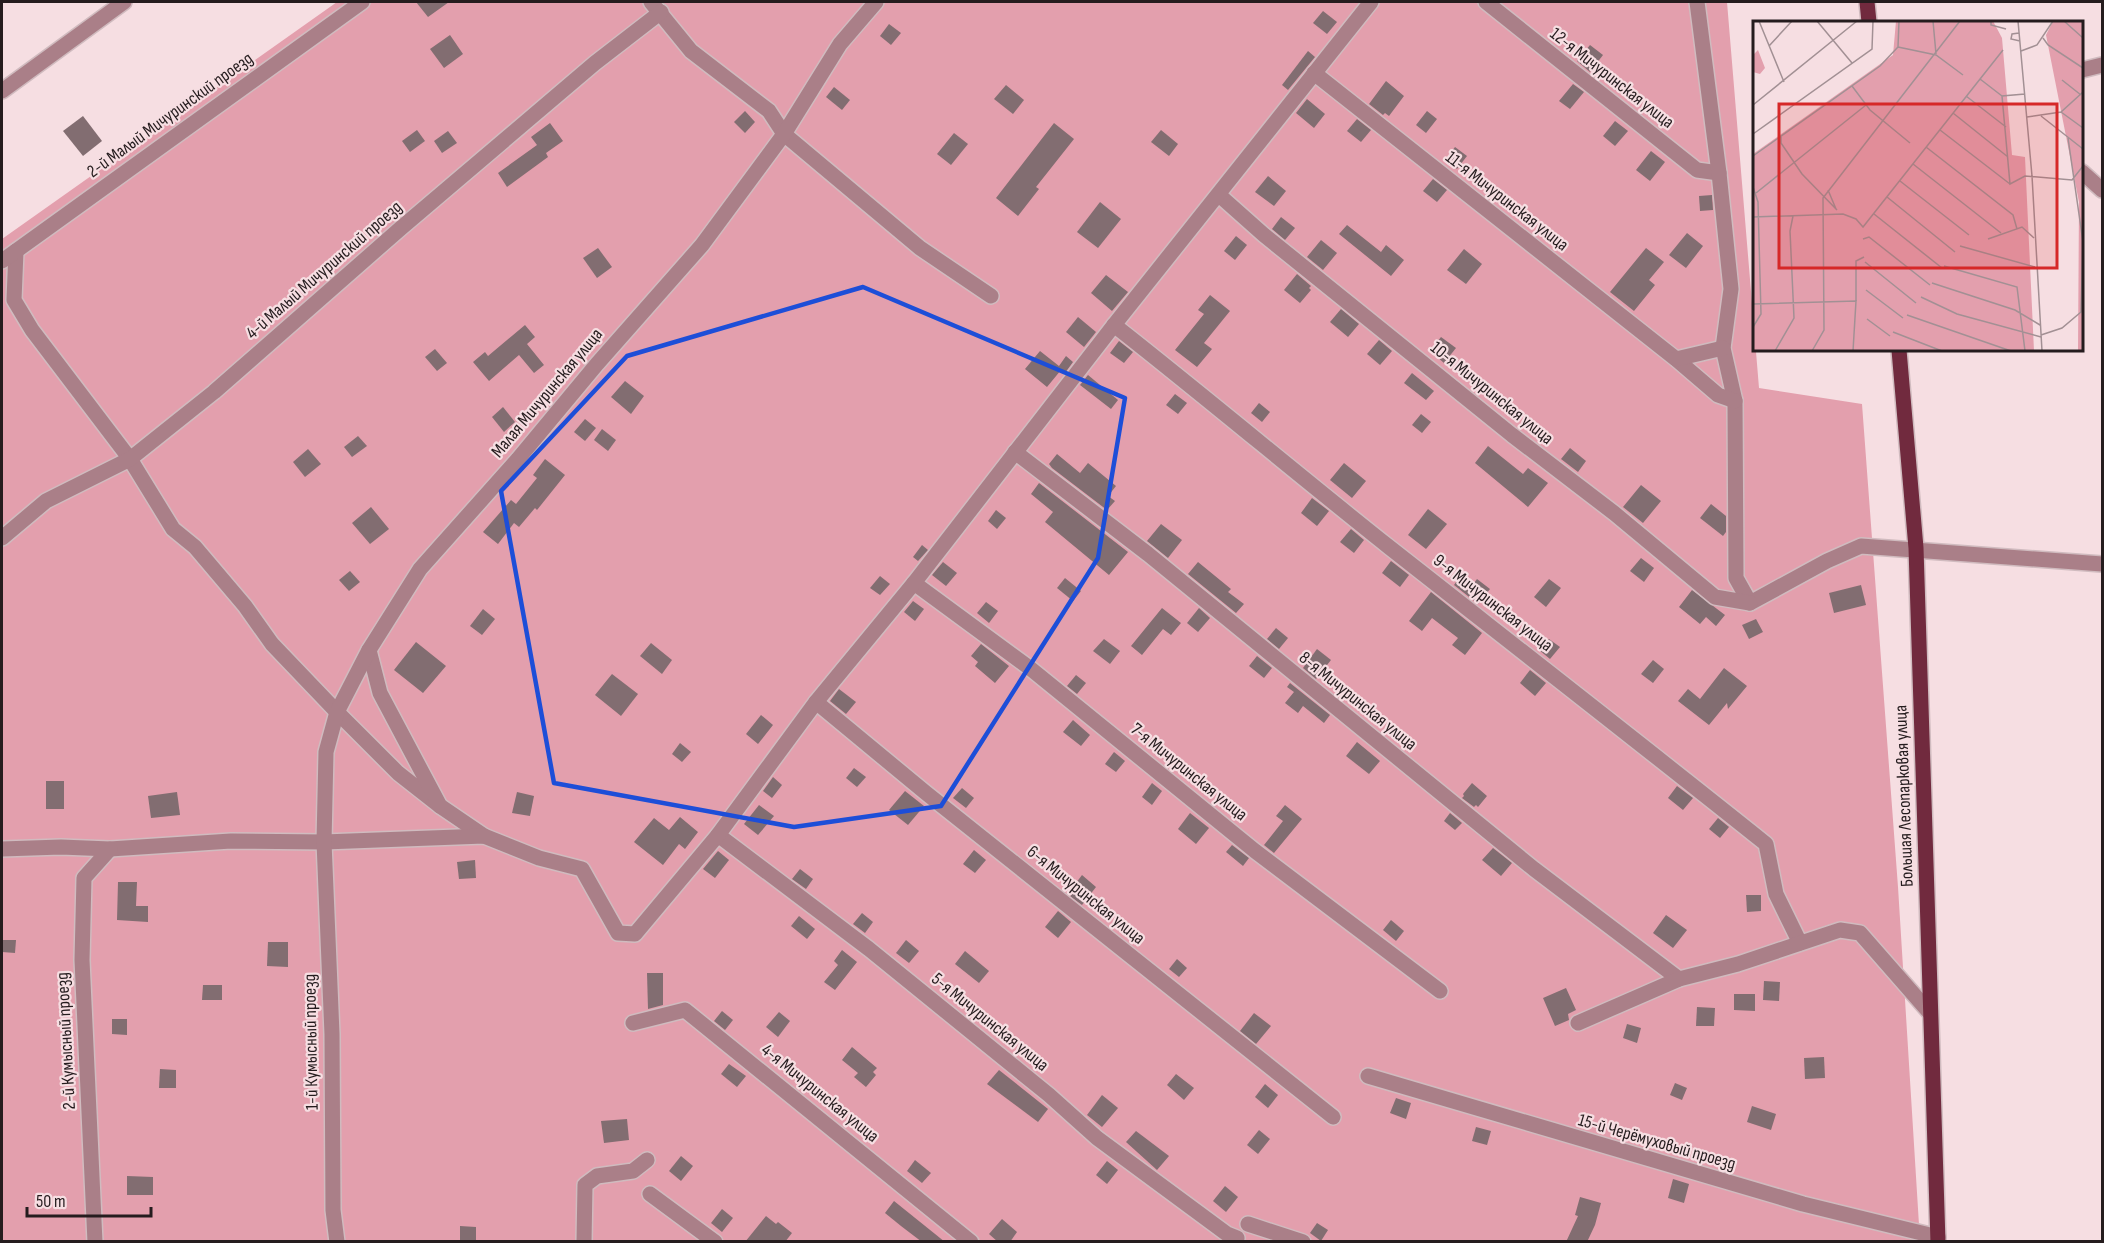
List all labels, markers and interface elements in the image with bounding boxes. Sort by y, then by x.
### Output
inset map [1753,21,2083,351]
street label: 12-я Мичуринская улица [1546,23,1678,133]
street label: 2-й Малый Мичуринский проезд [83,48,257,182]
street label: 11-я Мичуринская улица [1441,147,1573,255]
street label: 4-й Малый Мичуринский проезд [242,197,406,343]
street label: Малая Мичуринская улица [487,324,607,462]
street label: 10-я Мичуринская улица [1426,337,1558,449]
street label: 9-я Мичуринская улица [1429,550,1557,656]
street label: 8-я Мичуринская улица [1295,647,1421,755]
street label: Большая Лесопарковая улица [1890,705,1918,887]
street label: 7-я Мичуринская улица [1127,719,1251,825]
street label: 6-я Мичуринская улица [1023,841,1149,949]
street label: 5-я Мичуринская улица [927,968,1053,1076]
street label: 2-й Кумысный проезд [52,972,80,1110]
street label: 1-й Кумысный проезд [299,974,323,1110]
street label: 4-я Мичуринская улица [757,1039,883,1147]
street label: 15-й Черёмуховый проезд [1576,1109,1738,1175]
scale bar [27,1180,152,1218]
text: 50 m [36,1191,66,1212]

